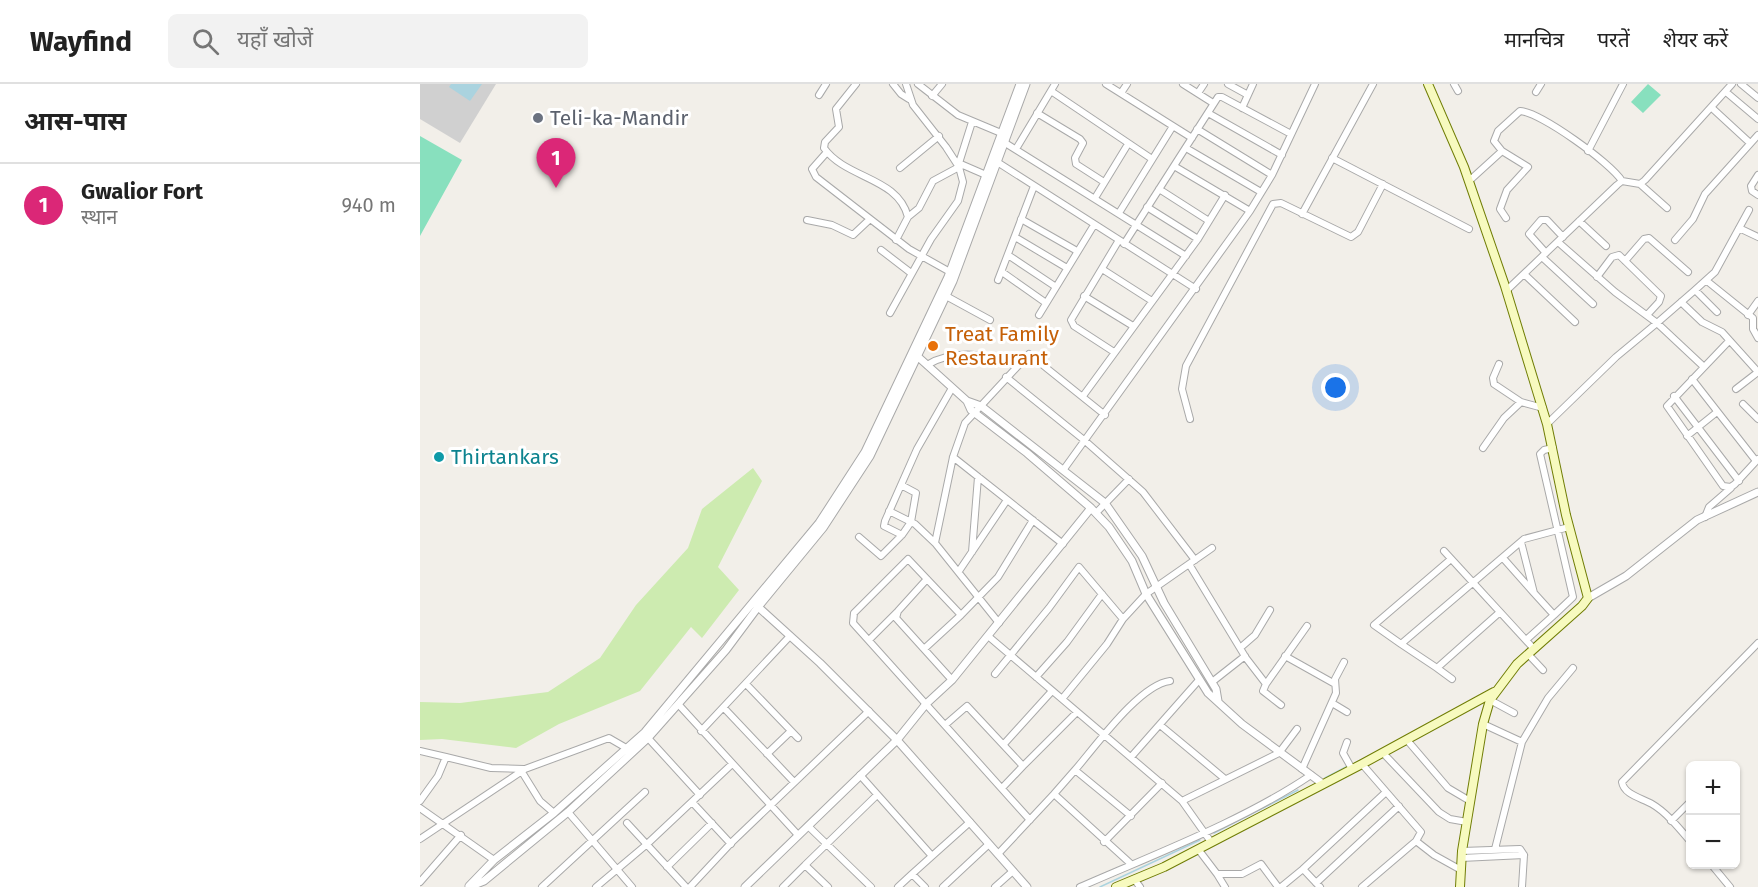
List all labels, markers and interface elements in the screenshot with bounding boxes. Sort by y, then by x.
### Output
search box [168,14,588,68]
text: Wayfind [30,25,132,58]
icon: search [189,25,222,58]
text: यहाँ खोजें [237,26,313,53]
text: मानचित्र [1504,27,1564,53]
text: परतें [1597,27,1630,53]
text: शेयर करें [1663,27,1728,53]
place label: Teli-ka-Mandir [550,105,688,131]
text: आस-पास [24,106,126,137]
marker: Teli-ka-Mandir [531,111,545,125]
pin: 1 [536,138,576,188]
text: Gwalior Fort [81,178,203,205]
text: 1 [39,193,48,217]
text: 940 m [341,193,396,217]
text: स्थान [81,205,117,229]
place label: Treat Family Restaurant [945,321,1060,371]
marker: Treat Family Restaurant [926,339,940,353]
your location [1321,373,1350,402]
place label: Thirtankars [451,444,559,470]
marker: Thirtankars [432,450,446,464]
map controls [1686,761,1740,869]
button: + [1686,761,1740,815]
button: − [1686,815,1740,869]

